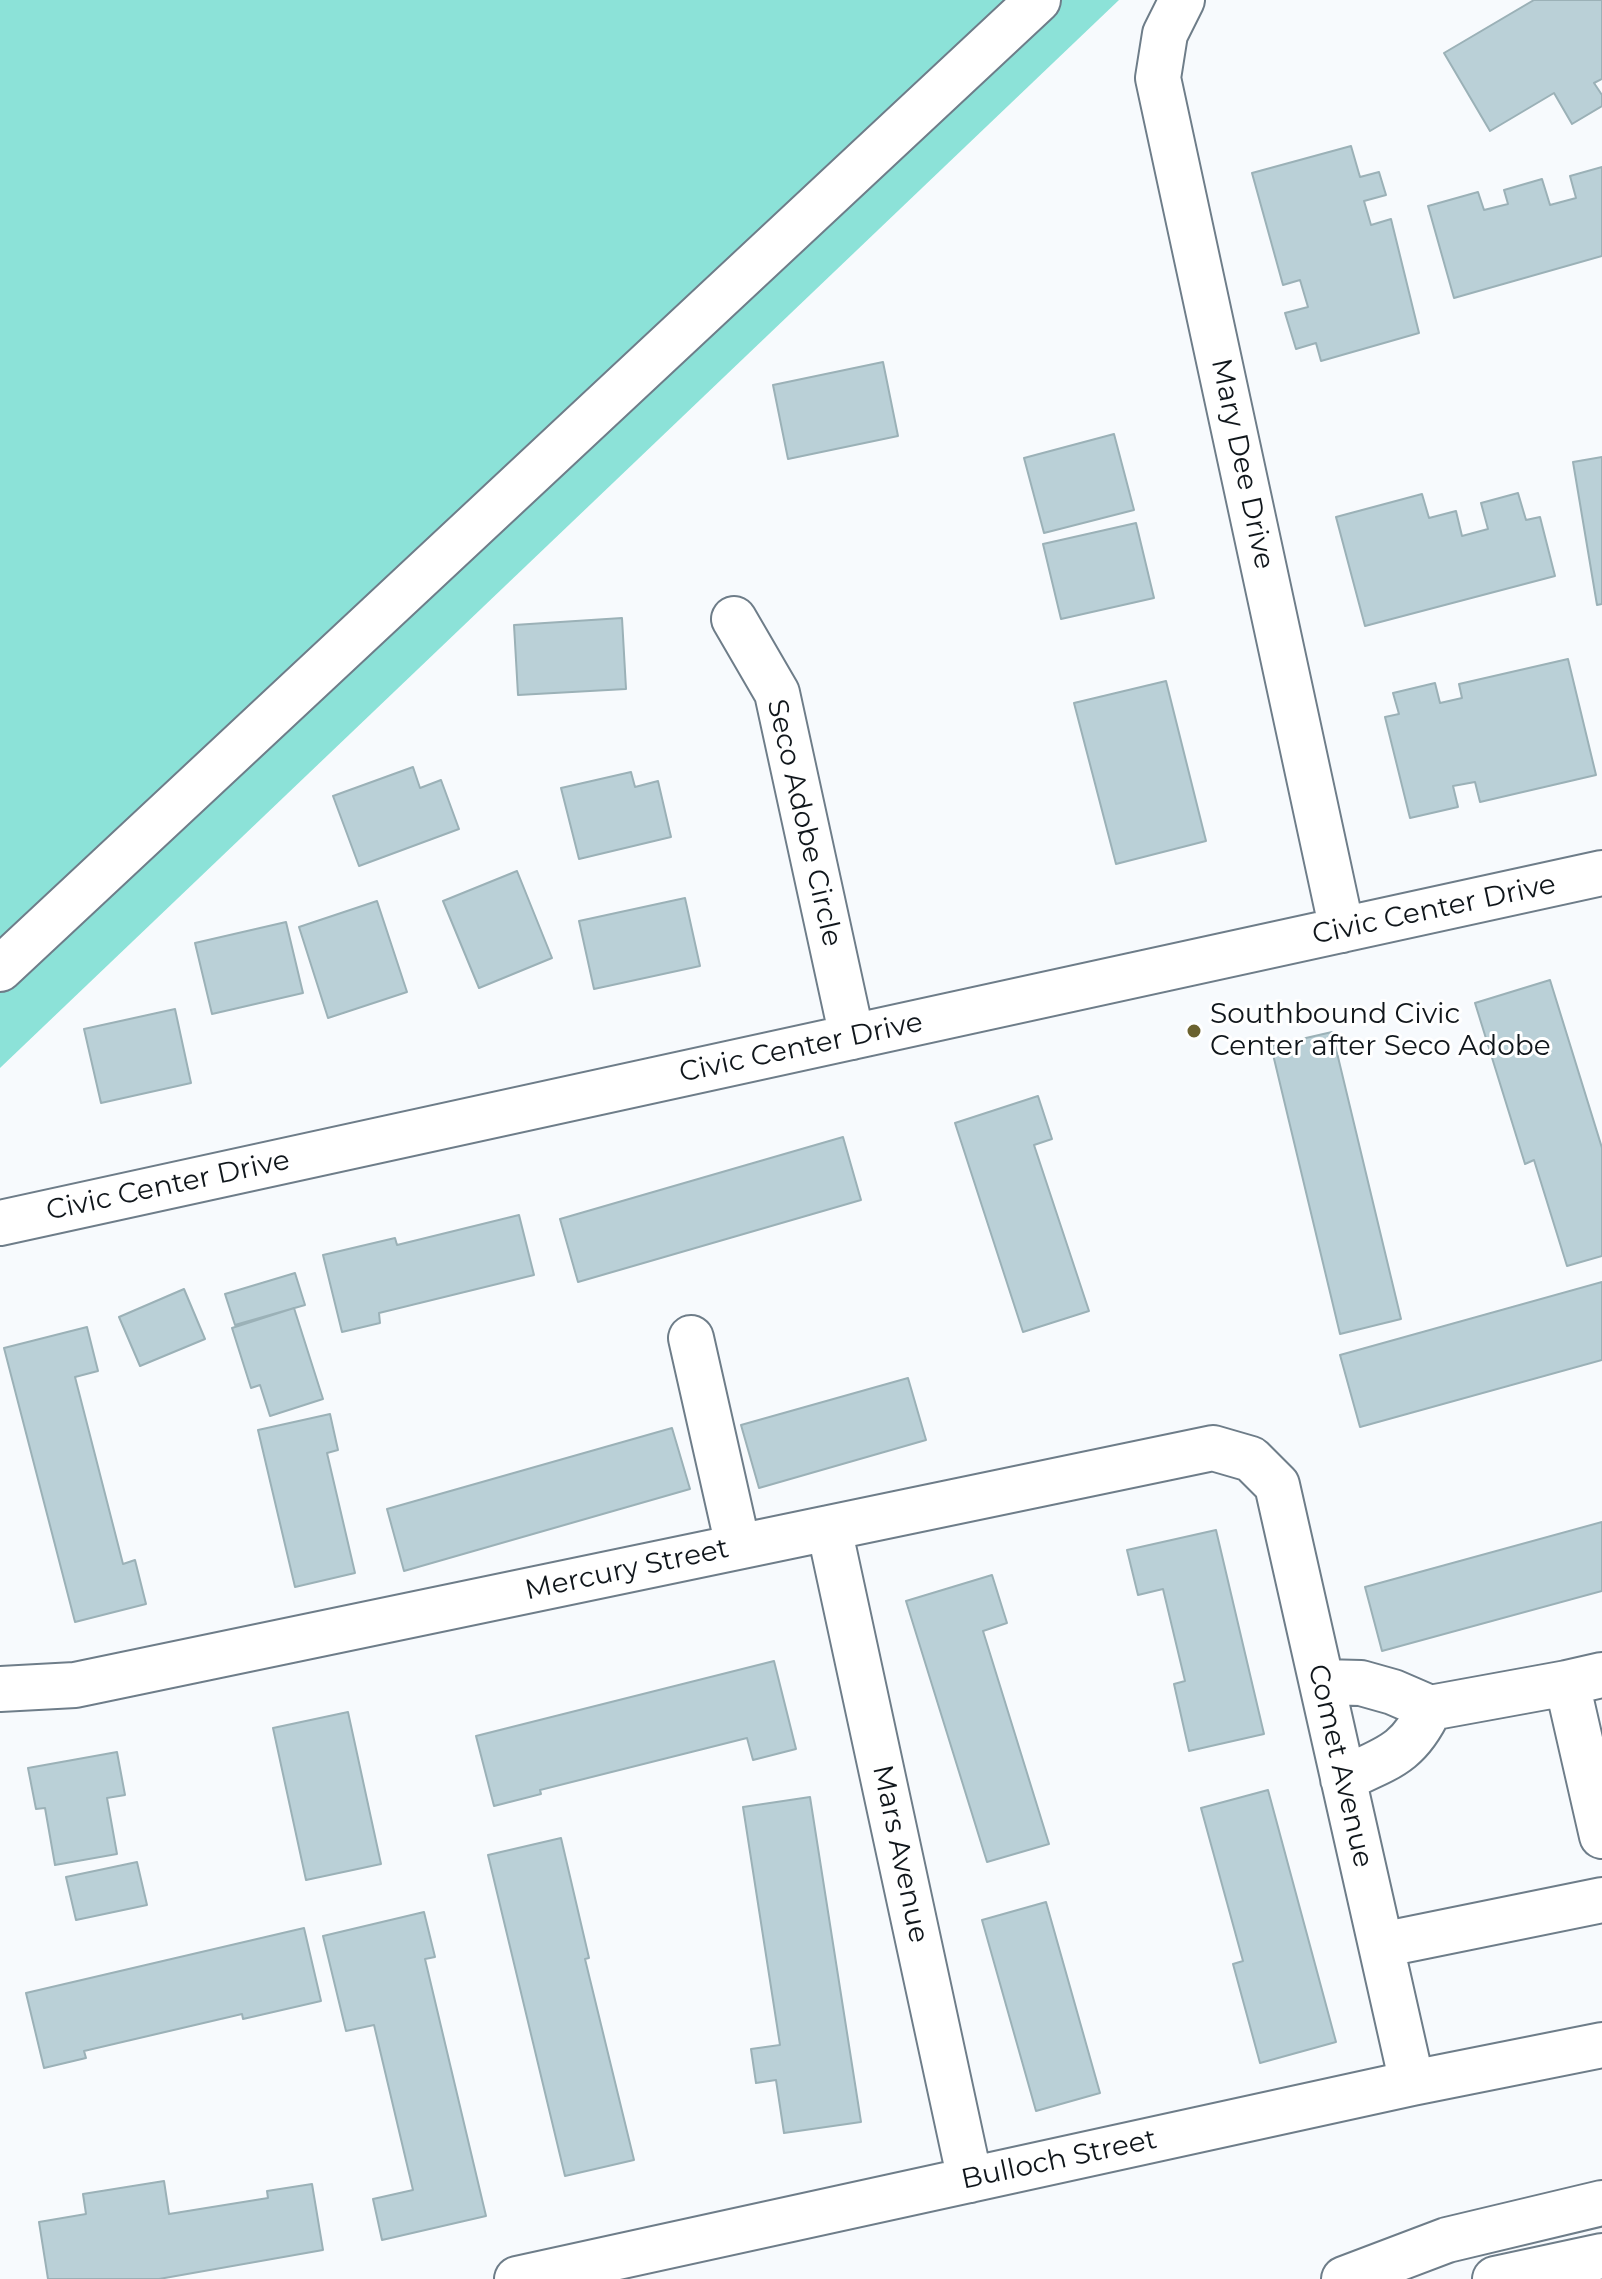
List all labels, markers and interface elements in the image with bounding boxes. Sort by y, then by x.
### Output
street label: Mary Dee Drive [1203,356,1281,572]
street label: Seco Adobe Circle [759,696,849,950]
street label: Civic Center Drive [1309,868,1559,952]
place label: Southbound Civic Center after Seco Adobe [1210,998,1551,1064]
street label: Civic Center Drive [676,1006,926,1090]
marker: Southbound Civic Center after Seco Adobe [1185,1022,1203,1040]
street label: Civic Center Drive [43,1144,293,1228]
street label: Mercury Street [522,1532,732,1608]
street label: Comet Avenue [1300,1661,1380,1871]
street label: Mars Avenue [865,1762,935,1946]
street label: Bulloch Street [958,2123,1160,2197]

